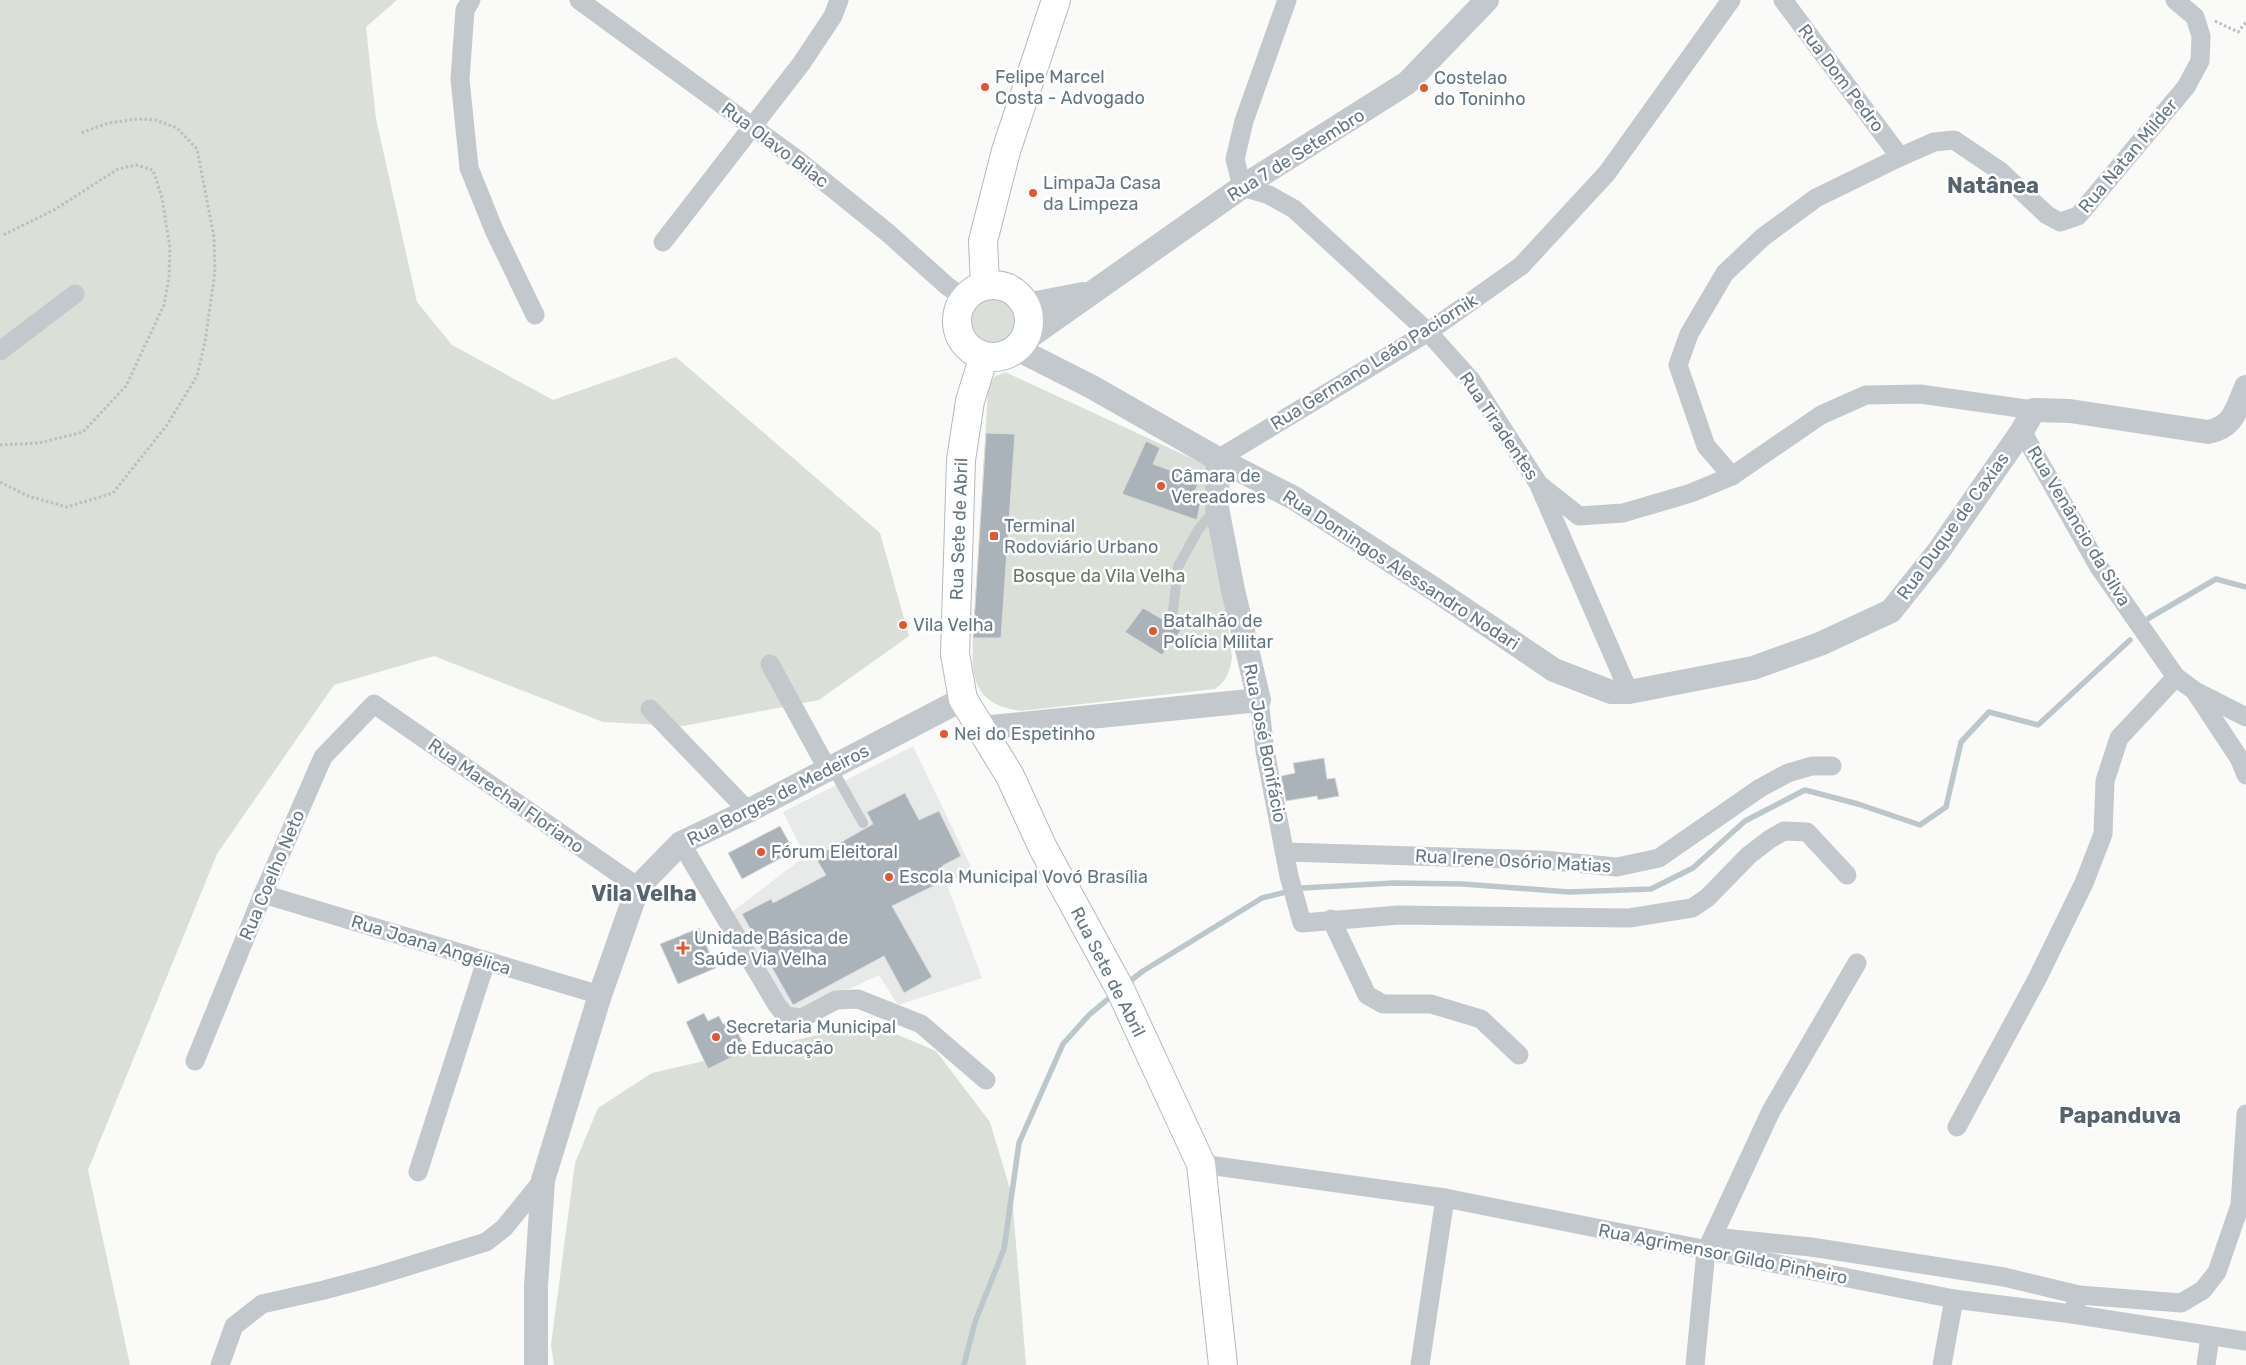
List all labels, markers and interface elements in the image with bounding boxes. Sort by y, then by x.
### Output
street label: Rua Dom Pedro [1793,20,1889,136]
place label: Felipe Marcel Costa - Advogado [995,66,1145,109]
place label: Costelao do Toninho [1434,67,1526,110]
marker: Felipe Marcel Costa - Advogado [979,81,991,93]
marker: Costelao do Toninho [1418,82,1430,94]
street label: Rua Natan Milder [2074,94,2182,218]
street label: Rua Olavo Bilac [717,98,833,192]
street label: Rua 7 de Setembro [1223,104,1369,206]
place label: LimpaJa Casa da Limpeza [1043,172,1161,215]
district label: Natânea [1947,172,2039,199]
marker: LimpaJa Casa da Limpeza [1027,187,1039,199]
street label: Rua Germano Leão Paciornik [1266,289,1482,435]
street label: Rua Tiradentes [1455,368,1543,484]
street label: Rua Venâncio da Silva [2023,442,2135,610]
street label: Rua Duque de Caxias [1892,448,2014,604]
street label: Rua Sete de Abril [946,457,972,601]
place label: Câmara de Vereadores [1171,465,1266,508]
marker: Câmara de Vereadores [1155,480,1167,492]
street label: Rua Domingos Alessandro Nodari [1279,485,1523,655]
place label: Terminal Rodoviário Urbano [1004,515,1158,558]
marker: Terminal Rodoviário Urbano [988,530,1000,542]
park label: Bosque da Vila Velha [1013,565,1185,587]
place label: Batalhão de Polícia Militar [1163,610,1273,653]
place label: Vila Velha [913,614,994,636]
marker: Vila Velha [897,619,909,631]
marker: Batalhão de Polícia Militar [1147,625,1159,637]
street label: Rua José Bonifácio [1239,662,1291,824]
place label: Nei do Espetinho [954,723,1095,745]
marker: Nei do Espetinho [938,728,950,740]
street label: Rua Marechal Floriano [424,734,588,858]
street label: Rua Borges de Medeiros [683,740,873,850]
street label: Rua Coelho Neto [235,807,309,943]
place label: Fórum Eleitoral [771,841,898,863]
street label: Rua Irene Osório Matias [1414,845,1612,877]
marker: Fórum Eleitoral [755,846,767,858]
place label: Escola Municipal Vovó Brasília [899,866,1148,888]
marker: Escola Municipal Vovó Brasília [883,871,895,883]
district label: Vila Velha [591,880,697,907]
street label: Rua Sete de Abril [1066,903,1150,1041]
street label: Rua Joana Angélica [348,910,514,980]
place label: Unidade Básica de Saúde Via Velha [694,927,848,970]
marker: Unidade Básica de Saúde Via Velha [676,941,690,955]
place label: Secretaria Municipal de Educação [726,1016,896,1059]
marker: Secretaria Municipal de Educação [710,1031,722,1043]
district label: Papanduva [2059,1102,2181,1129]
street label: Rua Agrimensor Gildo Pinheiro [1597,1219,1849,1289]

